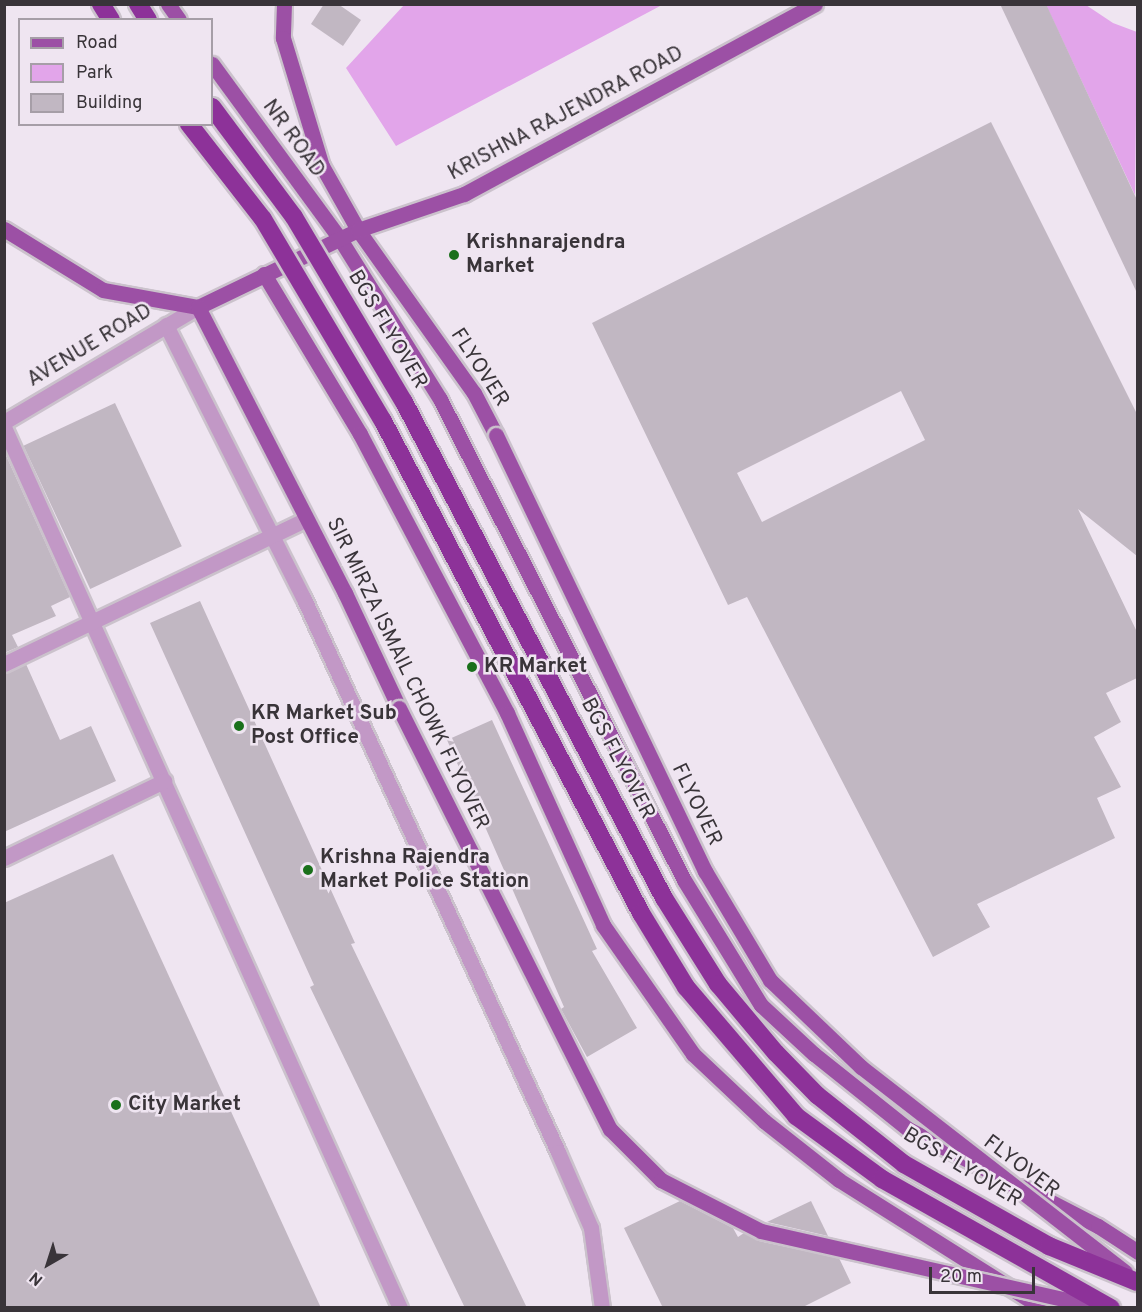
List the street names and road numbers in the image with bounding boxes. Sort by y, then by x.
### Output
street label: KRISHNA RAJENDRA ROAD [443,41,689,187]
street label: NR ROAD [256,95,330,183]
street label: BGS FLYOVER [342,266,432,394]
street label: AVENUE ROAD [23,299,157,393]
street label: FLYOVER [444,324,514,412]
street label: SIR MIRZA ISMAIL CHOWK FLYOVER [320,513,494,835]
street label: BGS FLYOVER [574,694,660,824]
street label: FLYOVER [665,760,727,850]
street label: BGS FLYOVER [898,1123,1026,1213]
street label: FLYOVER [978,1130,1064,1204]

